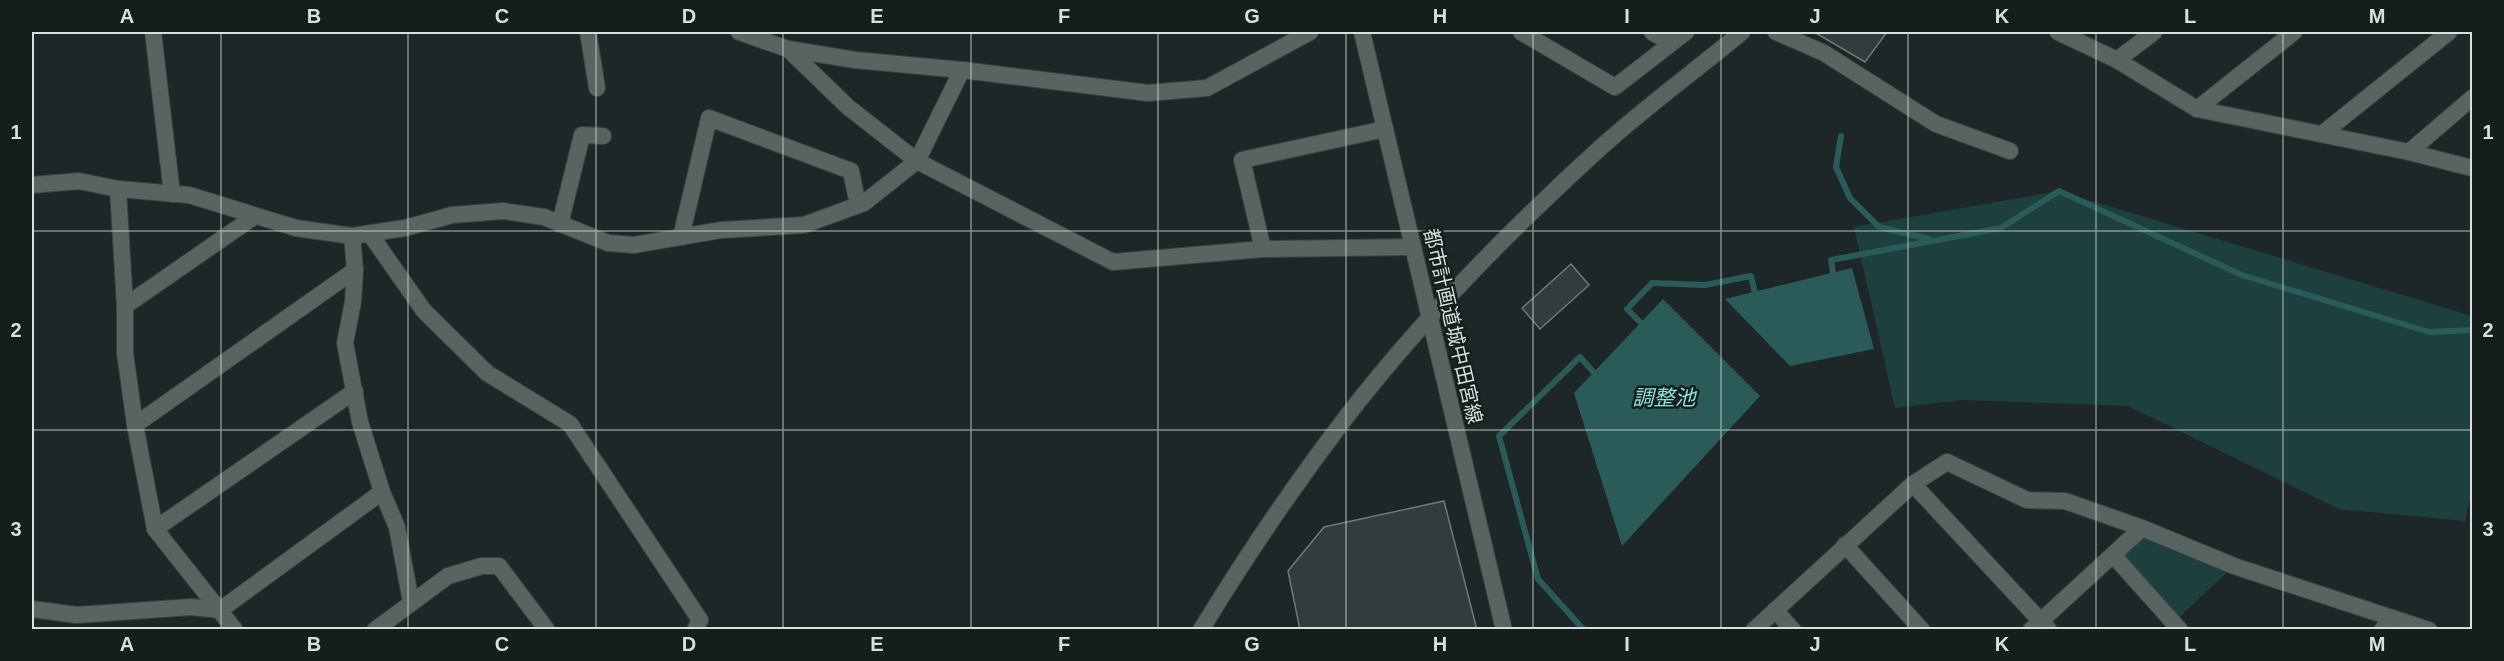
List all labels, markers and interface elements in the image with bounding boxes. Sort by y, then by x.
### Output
text: A [120,5,134,27]
text: B [307,5,321,27]
text: C [495,5,509,27]
text: D [682,5,696,27]
text: E [870,5,884,27]
text: F [1058,5,1070,27]
text: G [1244,5,1260,27]
text: H [1433,5,1447,27]
text: I [1624,5,1630,27]
text: J [1809,5,1821,27]
text: K [1995,5,2010,27]
text: L [2184,5,2196,27]
text: M [2369,5,2385,27]
text: 1 [10,121,22,143]
text: 1 [2482,121,2494,143]
street label: 都市計画道城中田宮線 [1420,226,1486,426]
text: 2 [10,319,22,341]
text: 2 [2482,319,2494,341]
water label: 調整池 [1633,386,1697,409]
text: 3 [10,518,22,540]
text: 3 [2482,518,2494,540]
text: A [120,633,134,655]
text: B [307,633,321,655]
text: C [495,633,509,655]
text: D [682,633,696,655]
text: E [870,633,884,655]
text: F [1058,633,1070,655]
text: G [1244,633,1260,655]
text: H [1433,633,1447,655]
text: I [1624,633,1630,655]
text: J [1809,633,1821,655]
text: K [1995,633,2010,655]
text: L [2184,633,2196,655]
text: M [2369,633,2385,655]

